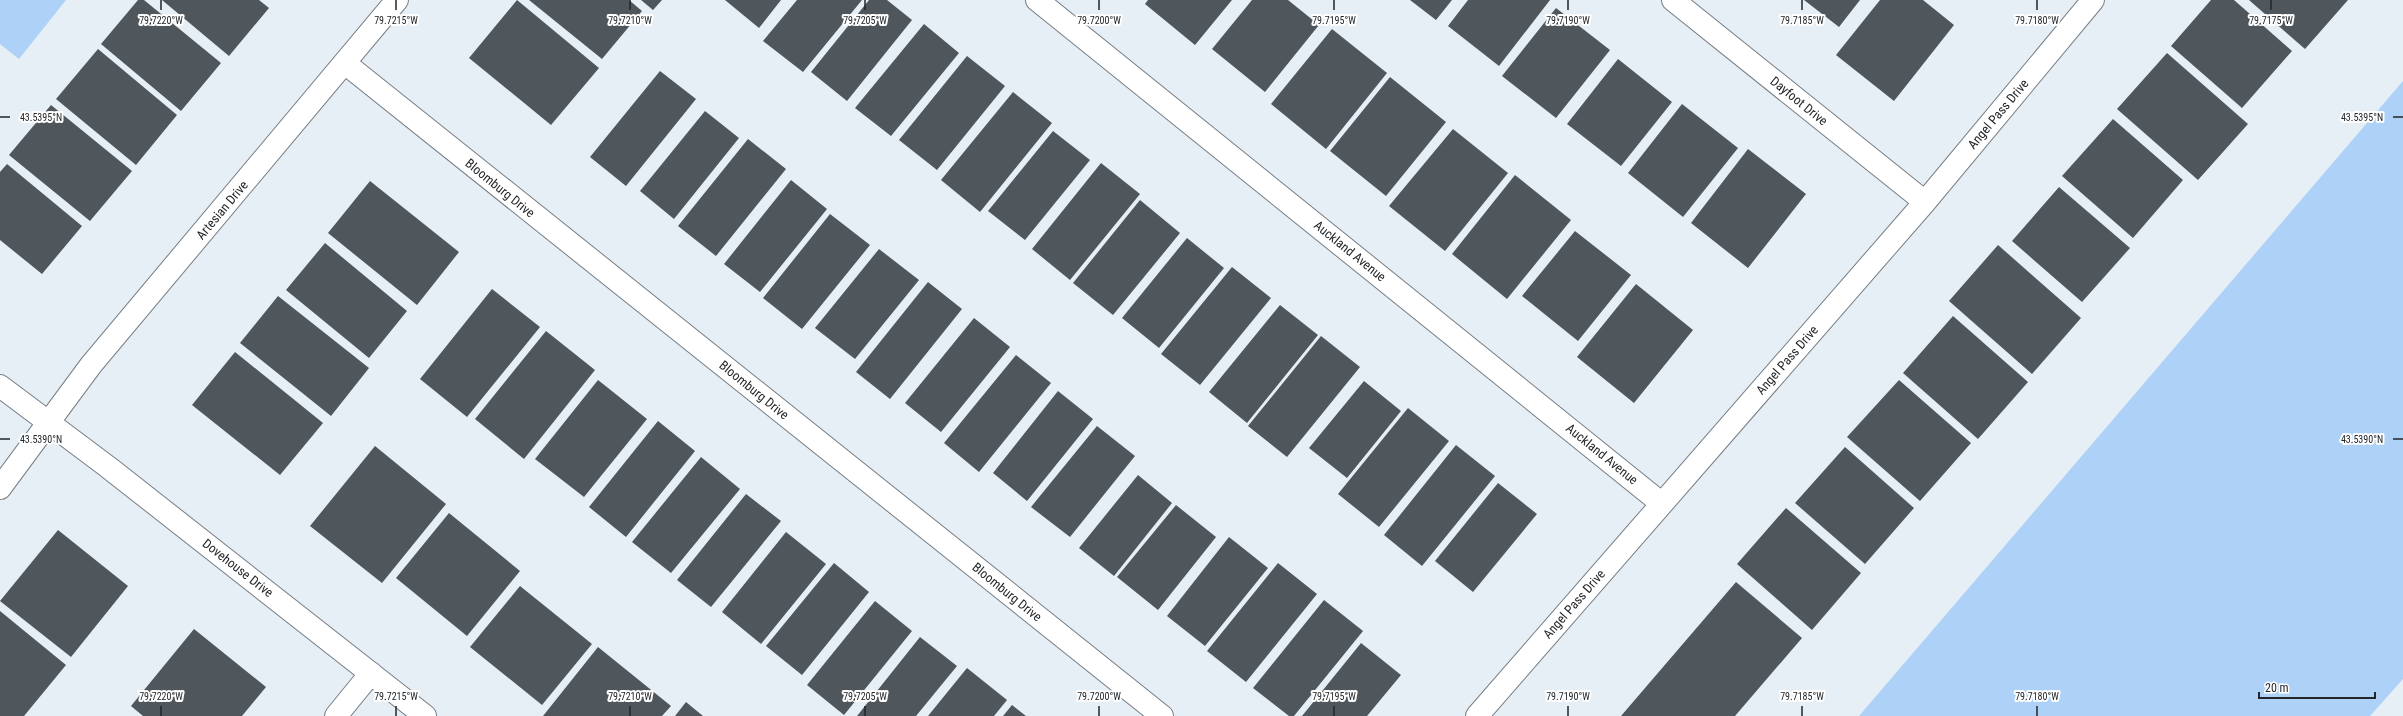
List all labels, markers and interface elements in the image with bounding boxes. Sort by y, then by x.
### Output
text: 79.7220°W [139,15,183,26]
text: 79.7215°W [374,15,418,26]
text: 79.7210°W [608,15,652,26]
text: 79.7205°W [843,15,887,26]
text: 79.7200°W [1077,15,1121,26]
text: 79.7195°W [1312,15,1356,26]
text: 79.7190°W [1546,15,1590,26]
text: 79.7185°W [1780,15,1824,26]
text: 79.7180°W [2015,15,2059,26]
text: 79.7175°W [2249,15,2293,26]
street label: Dayfoot Drive [1767,73,1831,129]
street label: Angel Pass Drive [1964,76,2032,152]
text: 43.5395°N [20,112,62,123]
text: 43.5395°N [2341,112,2383,123]
street label: Bloomburg Drive [462,155,538,221]
street label: Artesian Drive [193,178,251,242]
street label: Auckland Avenue [1311,217,1389,285]
street label: Angel Pass Drive [1753,322,1821,398]
street label: Bloomburg Drive [716,357,792,423]
street label: Auckland Avenue [1563,420,1641,488]
text: 43.5390°N [20,434,62,445]
text: 43.5390°N [2341,434,2383,445]
street label: Dovehouse Drive [200,536,276,600]
street label: Bloomburg Drive [969,559,1045,625]
street label: Angel Pass Drive [1540,566,1608,642]
scale bar [2259,674,2375,700]
text: 20 m [2265,681,2289,695]
text: 79.7220°W [139,691,183,702]
text: 79.7215°W [374,691,418,702]
text: 79.7210°W [608,691,652,702]
text: 79.7205°W [843,691,887,702]
text: 79.7200°W [1077,691,1121,702]
text: 79.7195°W [1312,691,1356,702]
text: 79.7190°W [1546,691,1590,702]
text: 79.7185°W [1780,691,1824,702]
text: 79.7180°W [2015,691,2059,702]

